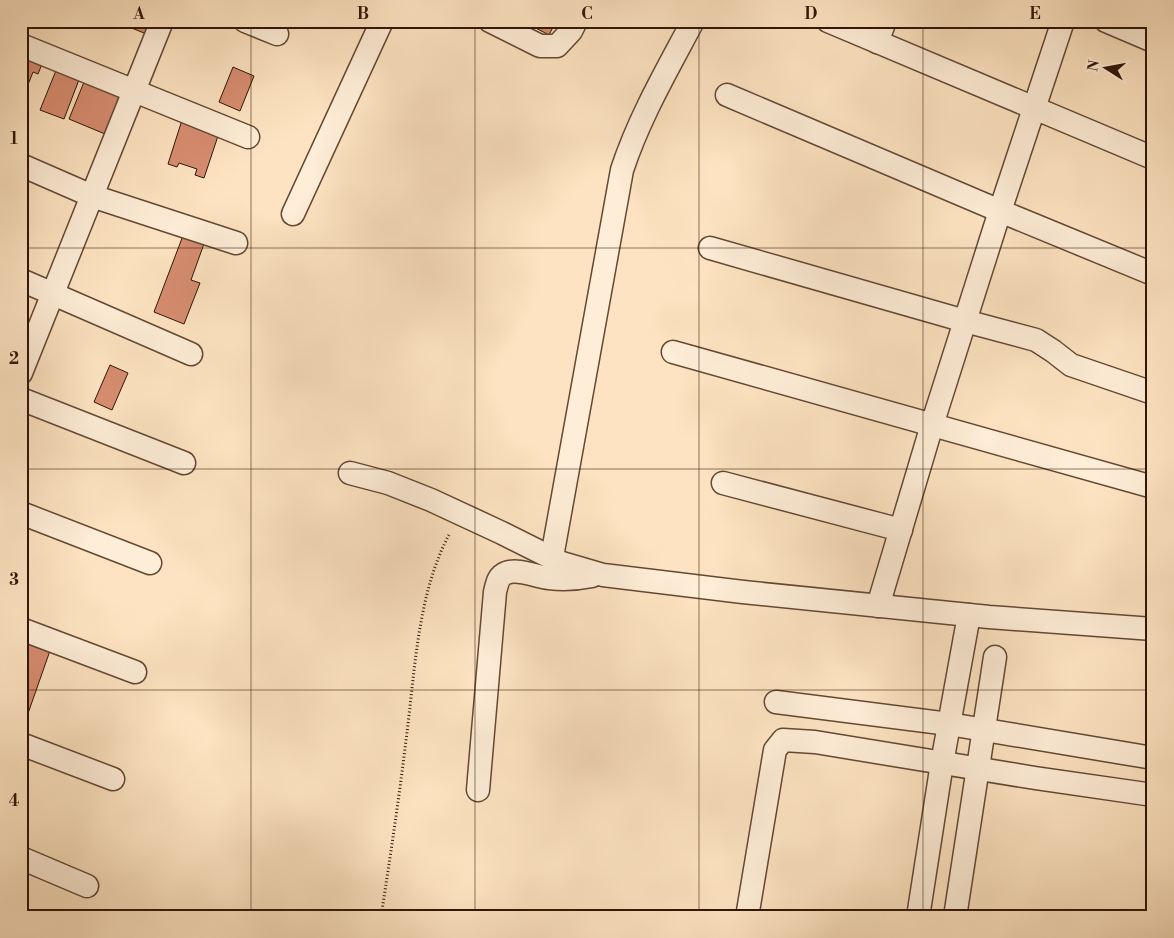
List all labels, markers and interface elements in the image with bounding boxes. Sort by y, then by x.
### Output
text: A [132,4,145,24]
text: B [357,4,369,24]
text: C [581,4,593,24]
text: D [805,4,818,24]
text: E [1029,4,1041,24]
north arrow [1082,42,1132,92]
text: N [1084,59,1104,73]
text: 1 [10,129,18,149]
text: 2 [9,349,19,369]
text: 3 [9,570,19,590]
text: 4 [9,791,20,811]

